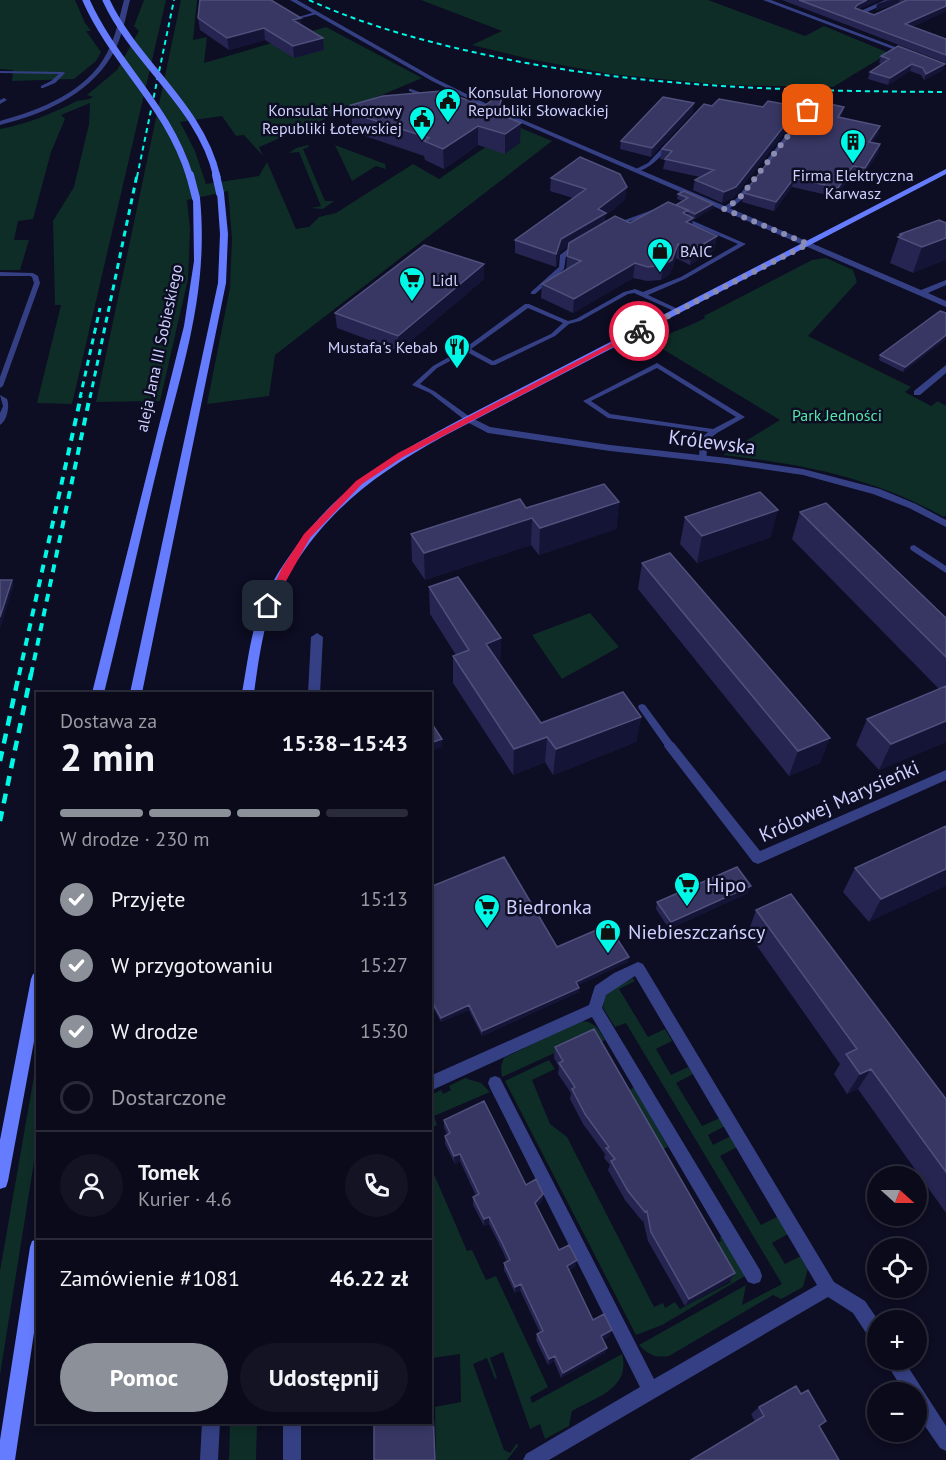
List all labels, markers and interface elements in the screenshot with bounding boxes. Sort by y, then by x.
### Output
place label: Konsulat Honorowy Republiki Słowackiej [468,82,609,120]
pin [782,84,833,135]
public building icon: Konsulat Honorowy Republiki Słowackiej [433,86,463,124]
icon: bag [791,93,824,126]
place label: Konsulat Honorowy Republiki Łotewskiej [262,100,403,138]
public building icon: Konsulat Honorowy Republiki Łotewskiej [407,104,437,142]
building icon: Firma Elektryczna Karwasz [838,127,868,165]
place label: Firma Elektryczna Karwasz [792,165,914,203]
shop icon: BAIC [645,236,675,274]
place label: BAIC [680,241,713,261]
street label: aleja Jana III Sobieskiego [131,262,187,434]
supermarket icon: Lidl [397,265,427,303]
place label: Lidl [432,270,458,290]
courier [609,301,669,361]
icon: bike [623,315,656,348]
restaurant icon: Mustafa's Kebab [442,332,472,370]
place label: Mustafa's Kebab [328,337,438,357]
park label: Park Jedności [792,405,882,425]
street label: Królewska [667,424,757,460]
pin [242,580,293,631]
icon: home [251,589,284,622]
text: Dostawa za [60,708,157,734]
text: 15:38–15:43 [282,729,408,757]
text: 2 min [60,731,155,782]
street label: Królowej Marysieńki [755,754,923,848]
text: W drodze · 230 m [60,826,210,852]
supermarket icon: Hipo [672,870,702,908]
place label: Hipo [706,872,746,898]
icon: check [60,883,93,916]
text: Przyjęte [111,885,185,913]
text: 15:13 [360,886,408,912]
supermarket icon: Biedronka [472,892,502,930]
place label: Biedronka [506,894,592,920]
shop icon: Niebieszczańscy [593,917,623,955]
place label: Niebieszczańscy [628,919,766,945]
icon: check [60,949,93,982]
text: W przygotowaniu [111,951,273,979]
text: 15:27 [360,952,408,978]
icon: check [60,1015,93,1048]
text: W drodze [111,1017,198,1045]
text: 15:30 [360,1018,408,1044]
text: Dostarczone [111,1083,226,1111]
button: person [60,1154,123,1217]
button: phone [345,1154,408,1217]
text: Tomek [138,1158,199,1186]
north arrow [867,1166,927,1226]
map controls [867,1166,927,1442]
text: Kurier · 4.6 [138,1186,232,1212]
button: locate [867,1238,927,1298]
text: Zamówienie #1081 [60,1264,240,1292]
text: 46.22 zł [330,1264,408,1292]
button: + [867,1310,927,1370]
button: Pomoc [60,1343,228,1412]
button: Udostępnij [240,1343,408,1412]
button: − [867,1382,927,1442]

